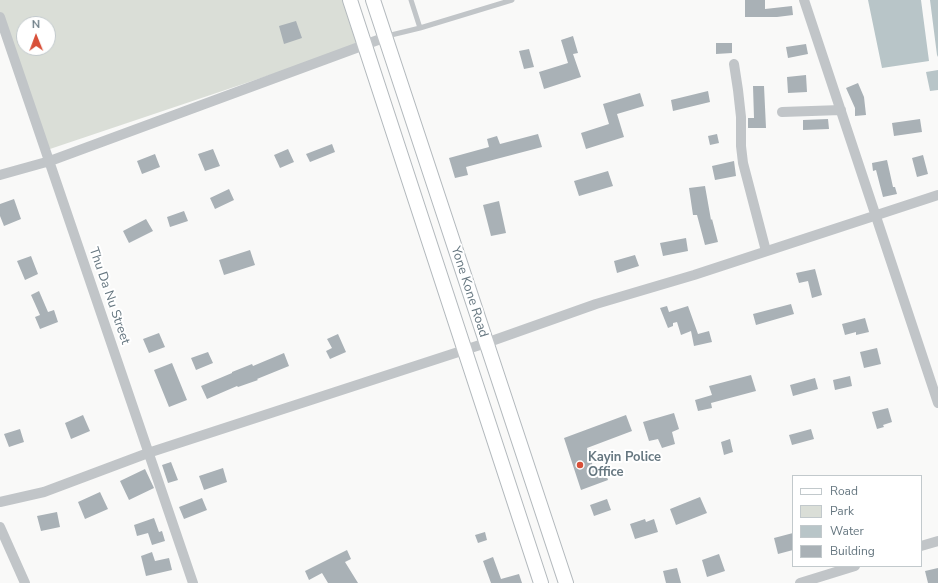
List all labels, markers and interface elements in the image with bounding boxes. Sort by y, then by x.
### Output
north arrow [16,16,56,56]
text: N [32,17,40,32]
street label: Yone Kone Road [447,245,491,339]
street label: Thu Da Nu Street [85,246,133,346]
place label: Kayin Police Office [588,450,661,481]
marker: Kayin Police Office [575,460,585,470]
legend [792,475,922,567]
text: Road [830,483,858,499]
text: Park [830,503,854,519]
text: Water [830,523,864,539]
text: Building [830,543,875,559]

